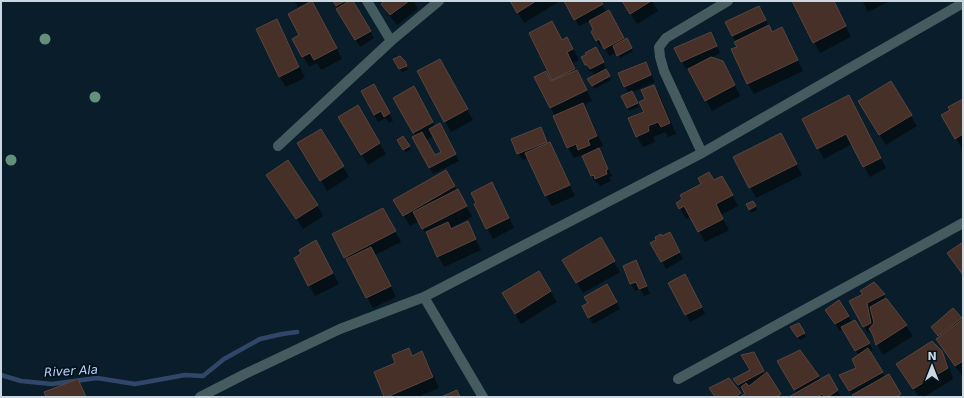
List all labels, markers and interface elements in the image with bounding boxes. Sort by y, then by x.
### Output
north arrow [912,346,952,386]
text: N [927,350,937,363]
water label: River Ala [44,363,98,379]

